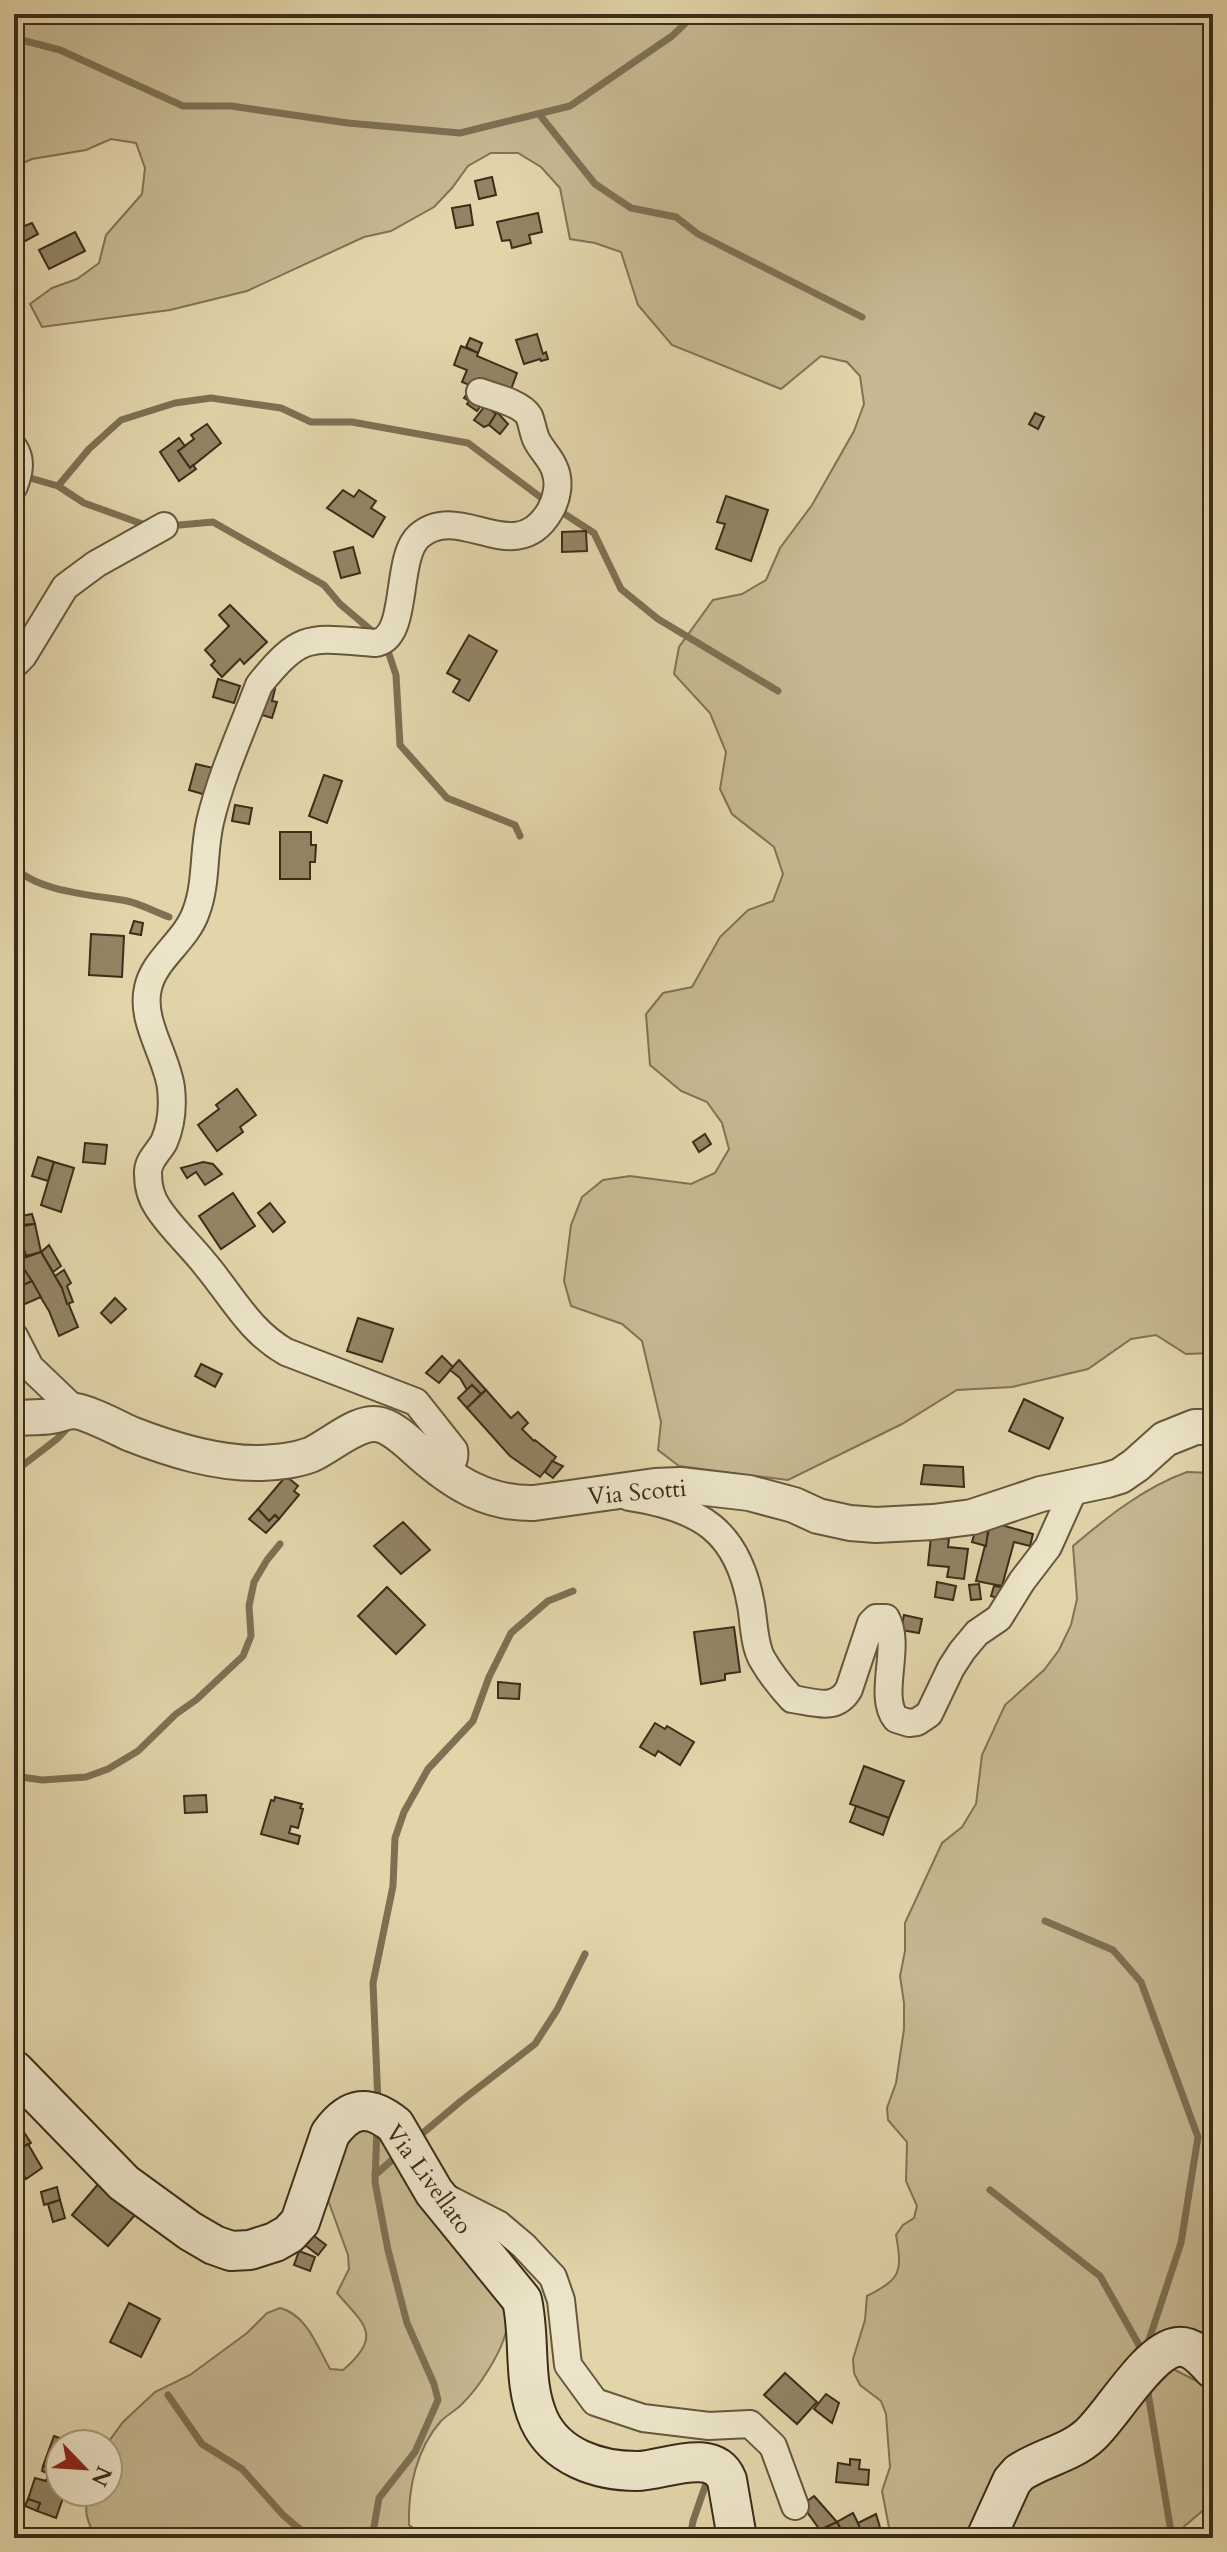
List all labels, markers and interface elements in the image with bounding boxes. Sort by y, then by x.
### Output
street label: Via Scotti [586,1472,688,1513]
street label: Via Livellato [377,2118,480,2241]
north arrow [44,2428,124,2508]
text: N [84,2461,119,2491]

